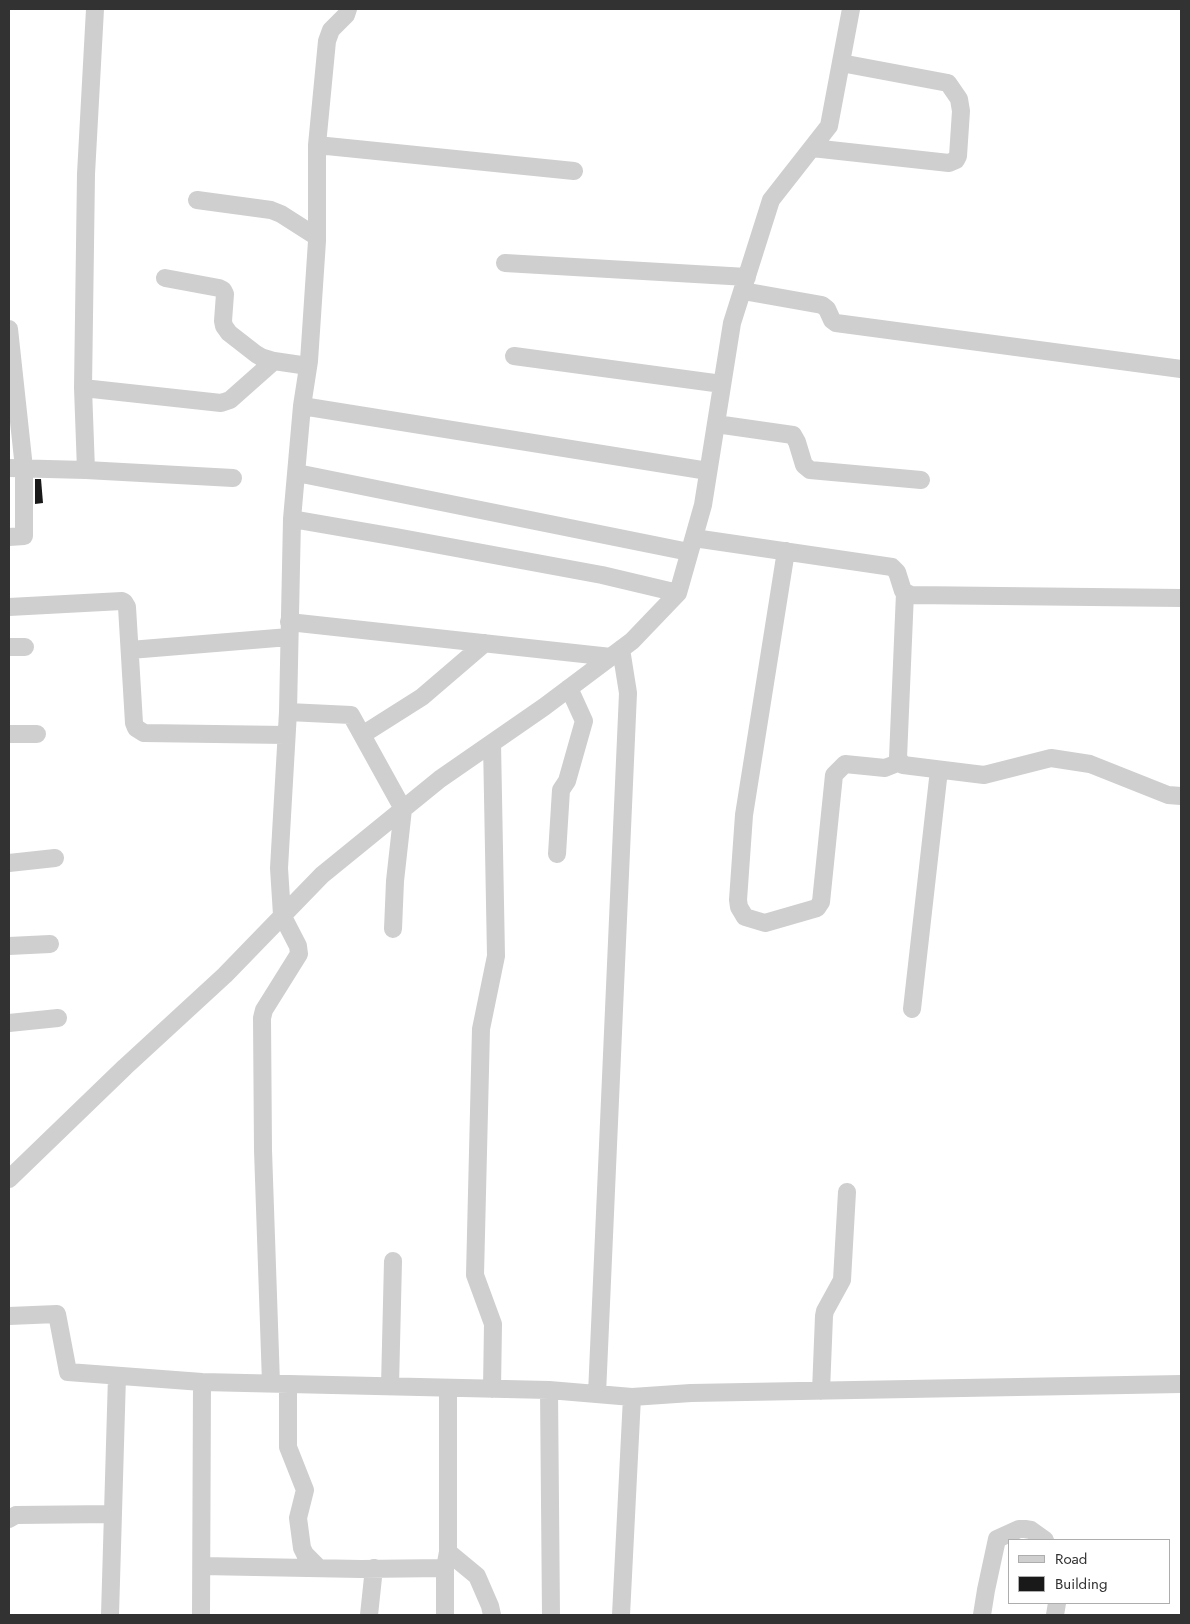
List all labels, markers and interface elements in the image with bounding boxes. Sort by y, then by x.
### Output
legend [1008,1539,1170,1604]
text: Road [1055,1548,1087,1570]
text: Building [1055,1573,1107,1595]

